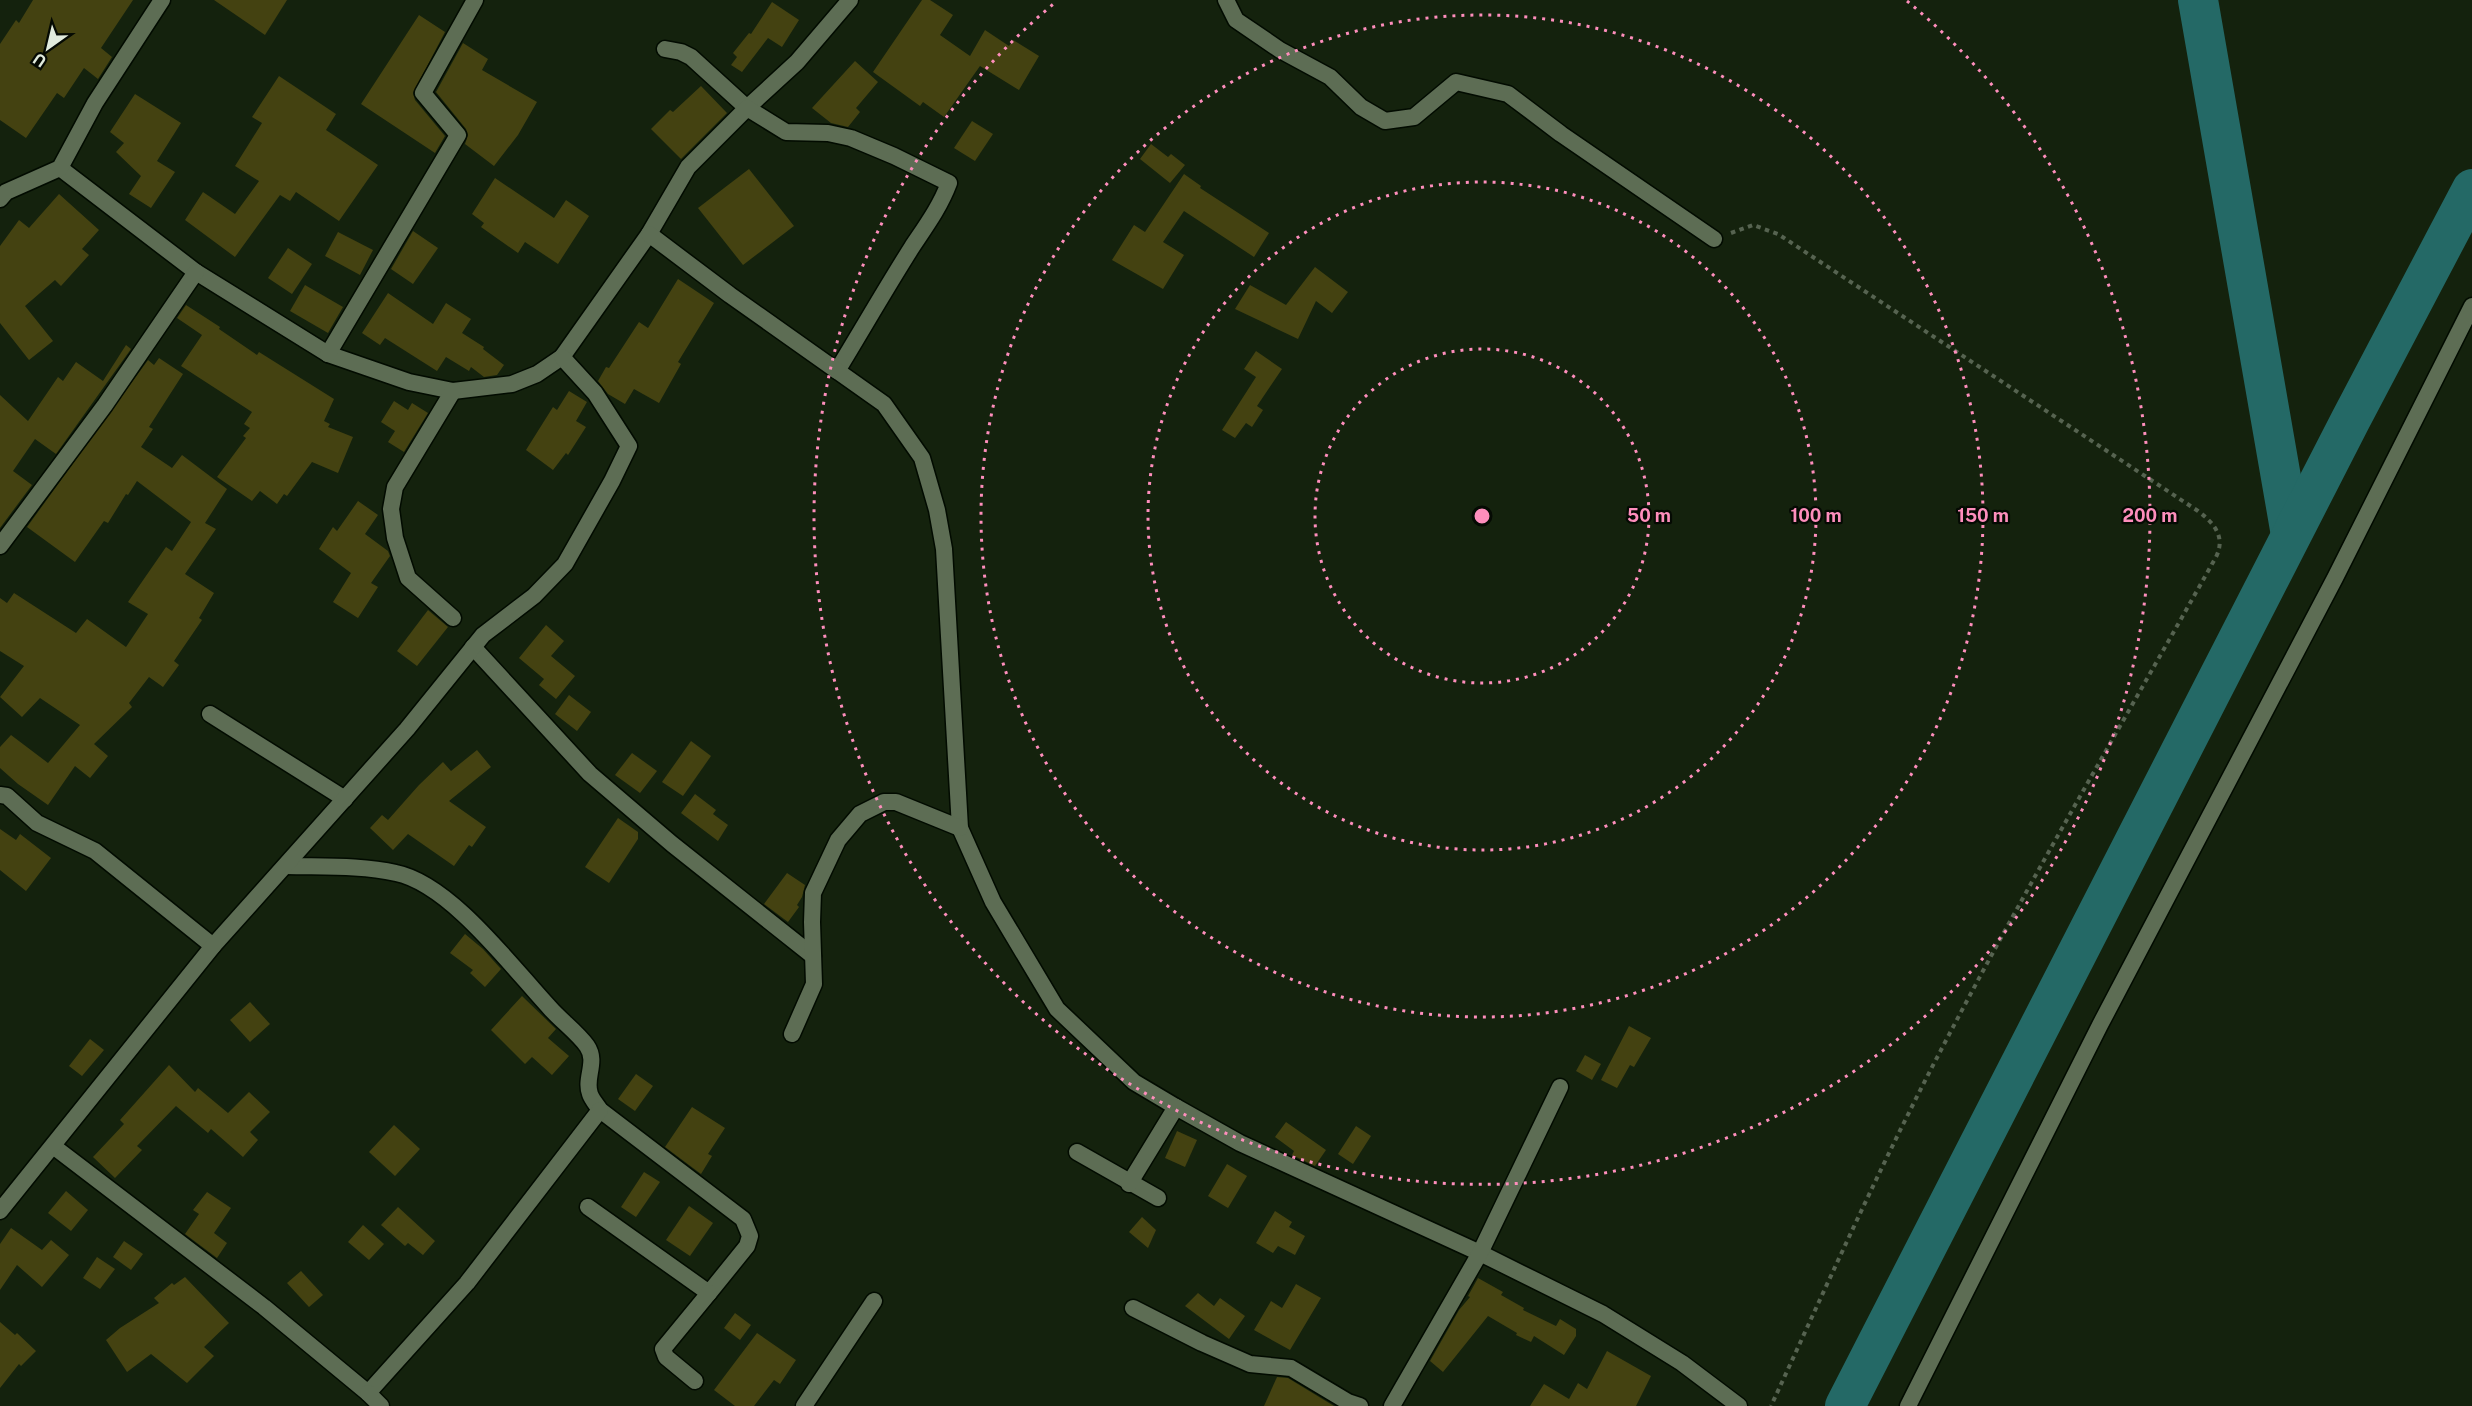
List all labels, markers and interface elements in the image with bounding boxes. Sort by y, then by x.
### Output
north arrow [18,18,78,78]
text: U [30,49,50,71]
text: 50 m [1627,505,1671,526]
text: 100 m [1790,505,1842,526]
text: 150 m [1957,505,2009,526]
text: 200 m [2123,505,2177,526]
centre of rings [1472,506,1492,526]

